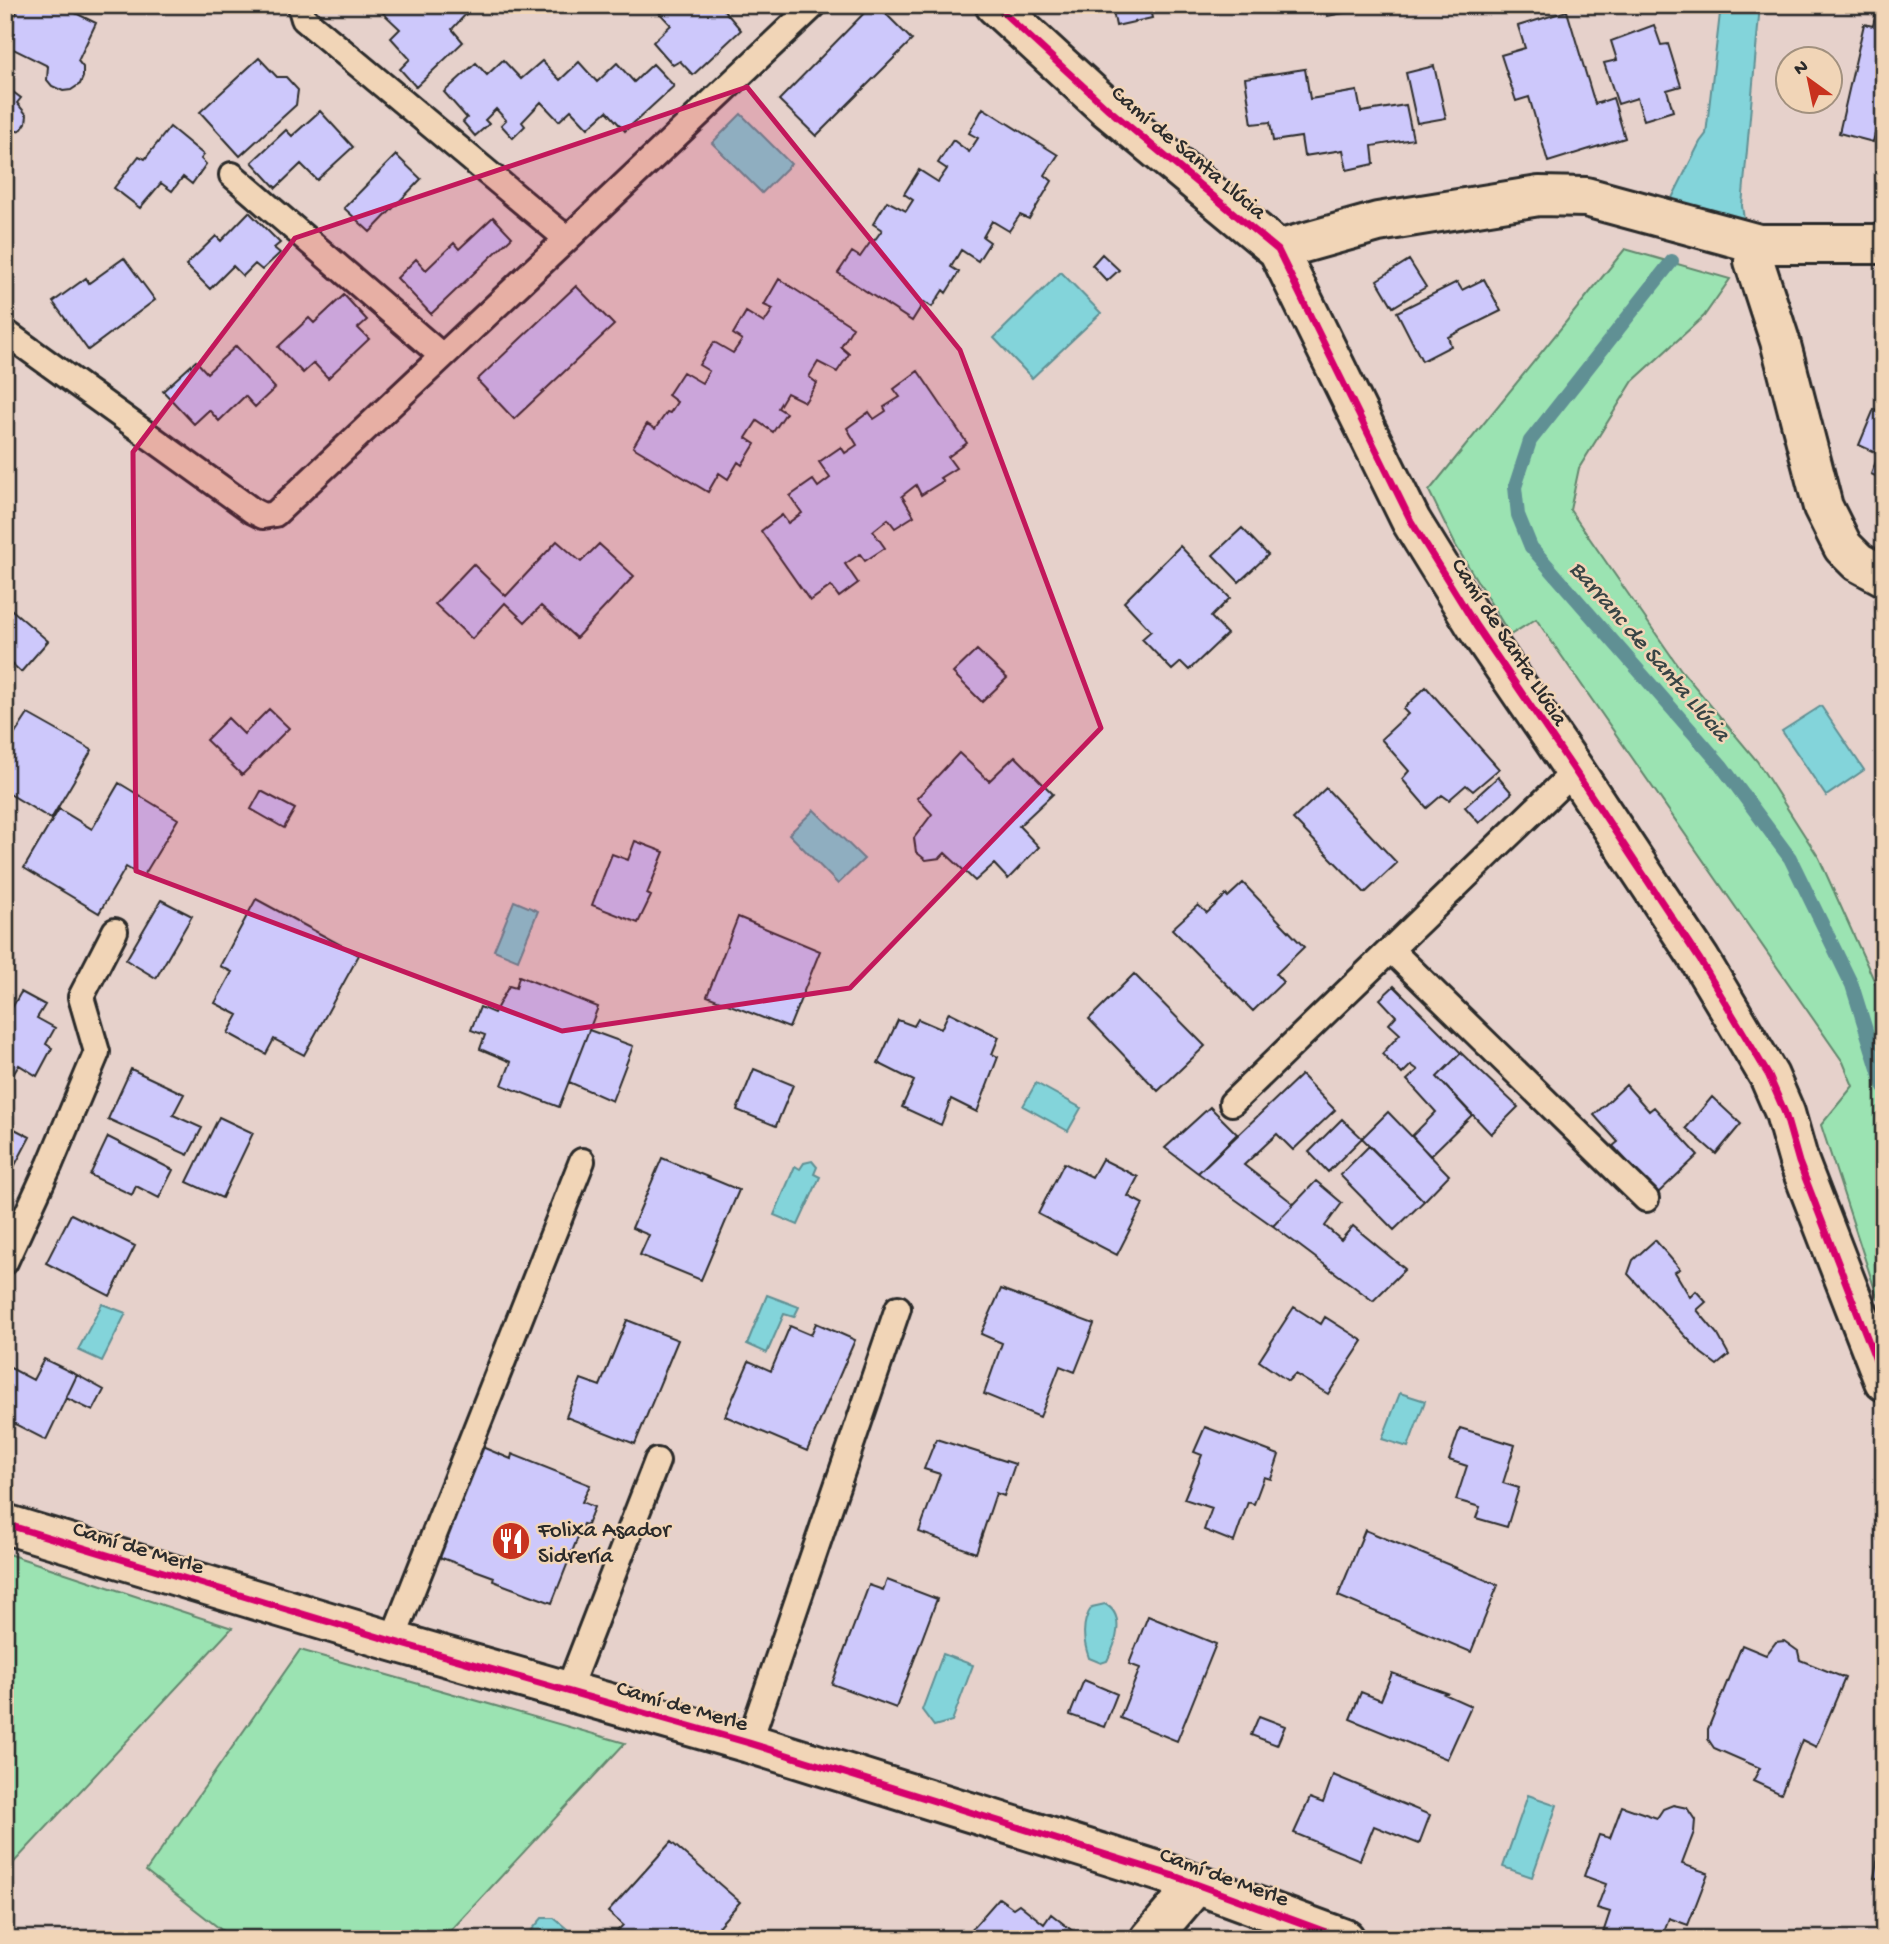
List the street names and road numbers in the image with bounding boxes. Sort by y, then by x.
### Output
street label: Camí de Santa Llúcia [1105,81,1272,227]
street label: Camí de Santa Llúcia [1444,554,1573,733]
street label: Camí de Merle [69,1517,208,1582]
street label: Camí de Merle [613,1676,752,1739]
street label: Camí de Merle [1155,1842,1293,1915]

